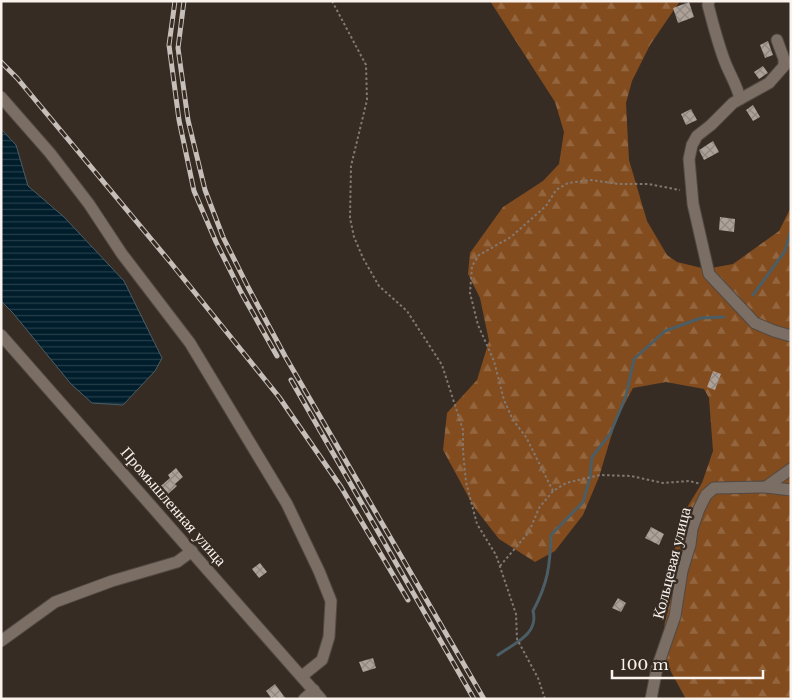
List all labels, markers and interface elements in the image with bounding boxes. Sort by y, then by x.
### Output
street label: Промышленная улица [117,442,231,570]
street label: Кольцевая улица [647,505,695,621]
scale bar [612,648,763,680]
text: 100 m [620,655,669,674]

